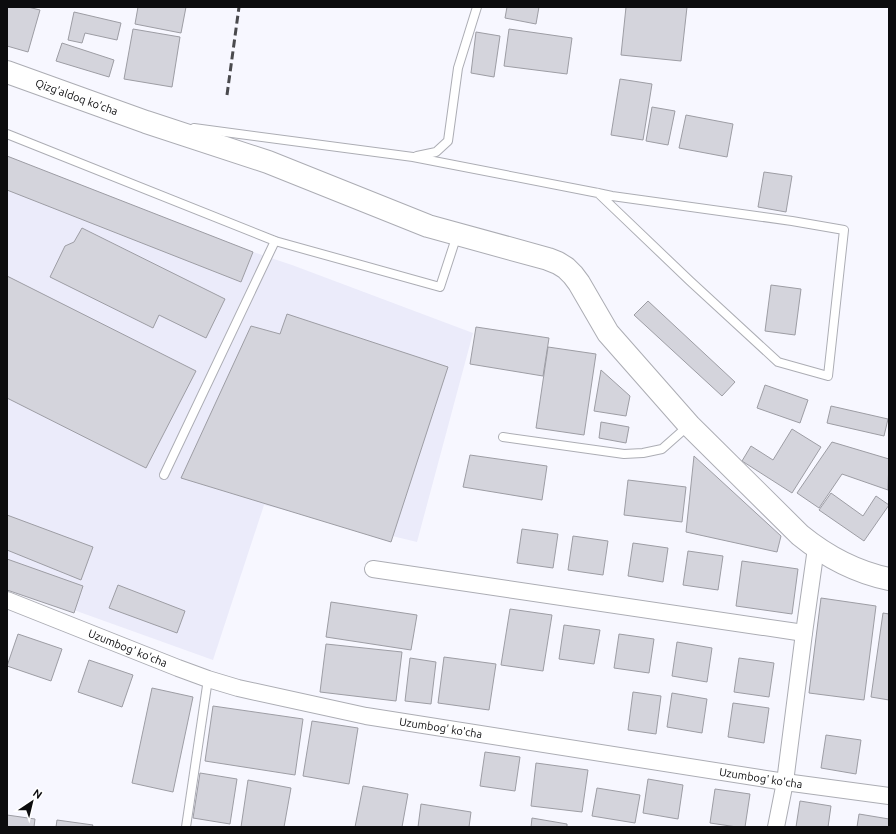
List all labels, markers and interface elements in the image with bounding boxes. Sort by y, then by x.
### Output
street label: Qizg'aldoq ko'cha [34,77,120,117]
street label: Uzumbog' ko'cha [87,627,169,669]
street label: Uzumbog' ko'cha [398,715,483,740]
street label: Uzumbog' ko'cha [718,766,803,790]
north arrow [12,782,52,822]
text: N [31,787,45,801]

